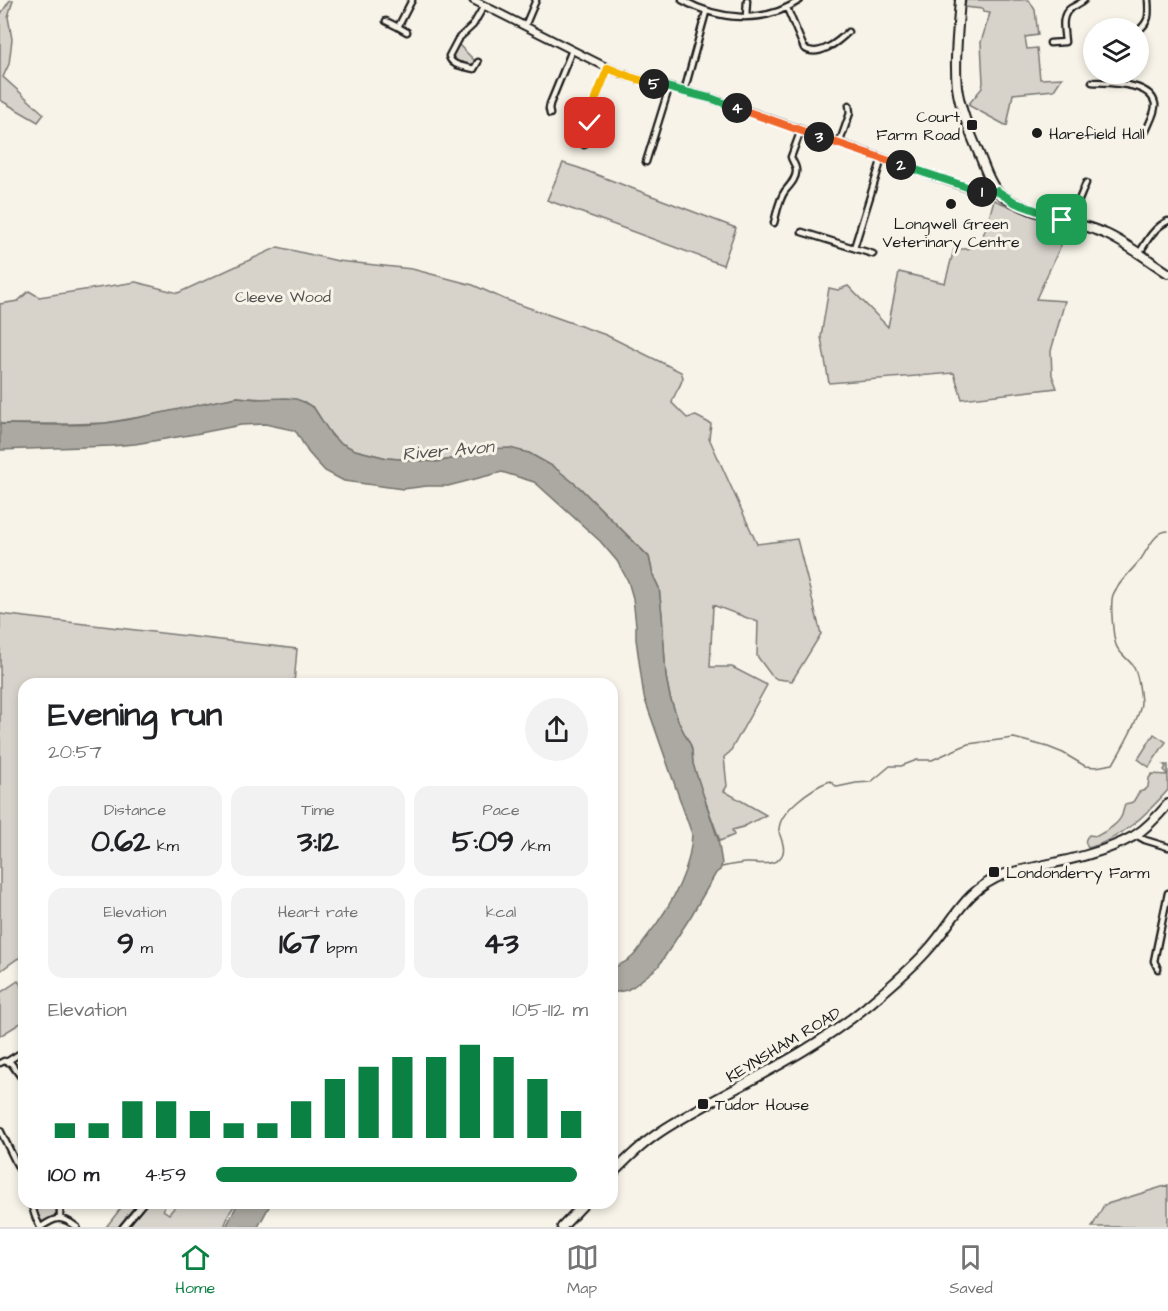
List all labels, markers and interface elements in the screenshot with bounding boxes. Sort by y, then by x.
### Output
map controls [1083,18,1149,84]
button: layers [1083,18,1149,84]
pin: 5 [639,69,669,99]
text: 5 [648,73,660,95]
pin: 4 [722,93,752,123]
pin [564,97,615,148]
text: 4 [732,97,742,119]
icon: check [573,106,606,139]
place label: Court Farm Road [876,106,961,146]
marker: Court Farm Road [965,118,979,132]
pin: 3 [804,122,834,152]
place label: Harefield Hall [1049,123,1145,145]
text: 3 [815,126,823,148]
marker: Harefield Hall [1030,126,1044,140]
pin: 2 [886,150,916,180]
text: 2 [896,154,906,176]
pin: 1 [967,177,997,207]
text: 1 [981,181,983,203]
pin [1036,194,1087,245]
marker: Longwell Green Veterinary Centre [944,197,958,211]
icon: arrive [1045,203,1078,236]
place label: Longwell Green Veterinary Centre [882,213,1020,254]
park label: Cleeve Wood [235,286,331,308]
water label: River Avon [401,434,497,467]
text: Evening run [48,692,222,738]
button: share [525,698,588,761]
text: 20:57 [48,738,102,766]
text: Distance [104,799,166,821]
text: Time [301,799,335,821]
text: Pace [482,799,520,821]
text: 0.62 [91,821,150,863]
text: 3:12 [297,821,339,863]
text: 5:09 [452,821,514,863]
text: km [150,835,179,857]
text: /km [514,835,550,857]
place label: Londonderry Farm [1006,862,1150,885]
marker: Londonderry Farm [987,865,1001,879]
text: Elevation [104,901,166,923]
text: Heart rate [278,901,358,923]
text: kcal [486,901,516,923]
text: 9 [117,923,134,965]
text: 167 [279,923,320,965]
text: 43 [483,923,519,965]
text: m [134,937,153,959]
text: bpm [320,937,357,959]
text: Elevation [48,996,127,1024]
text: 105–112 m [512,996,588,1024]
street label: KEYNSHAM ROAD [722,1002,845,1088]
place label: Tudor House [715,1094,809,1116]
marker: Tudor House [696,1097,710,1111]
text: 100 m [48,1161,99,1189]
text: 4:59 [144,1161,187,1189]
tab: Home [175,1241,215,1299]
tab: Map [566,1241,599,1299]
tab: Saved [949,1241,993,1299]

